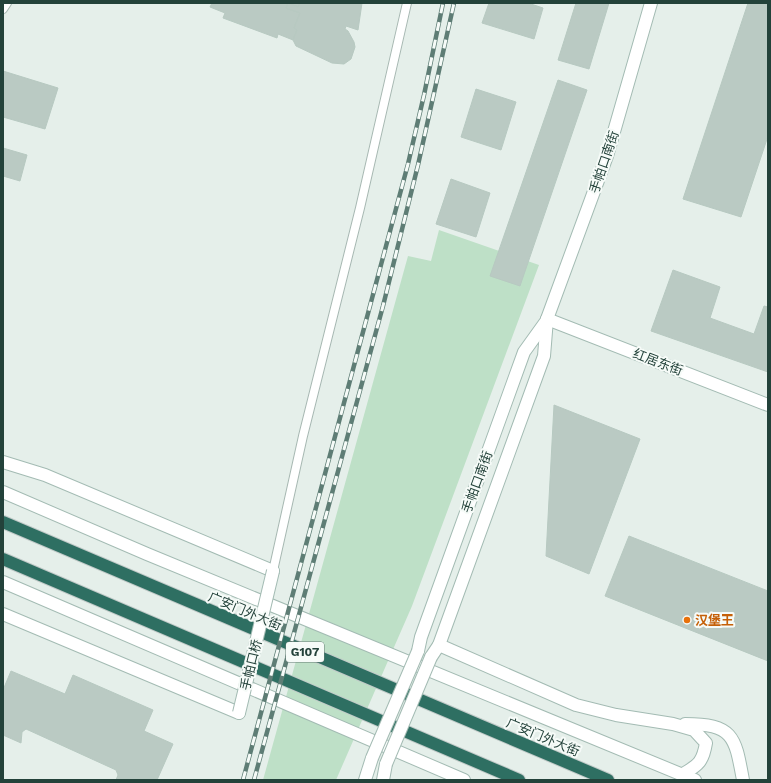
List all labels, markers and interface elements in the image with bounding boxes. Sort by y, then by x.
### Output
street label: 手帕口南街 [586,129,622,195]
street label: 红居东街 [631,346,685,378]
street label: 手帕口南街 [459,449,495,515]
street label: 广安门外大街 [206,589,284,633]
place label: 汉堡王 [695,613,734,628]
marker: 汉堡王 [682,615,692,625]
street label: 手帕口桥 [237,638,265,692]
road number: G107 [286,642,324,662]
street label: 广安门外大街 [504,715,582,759]

